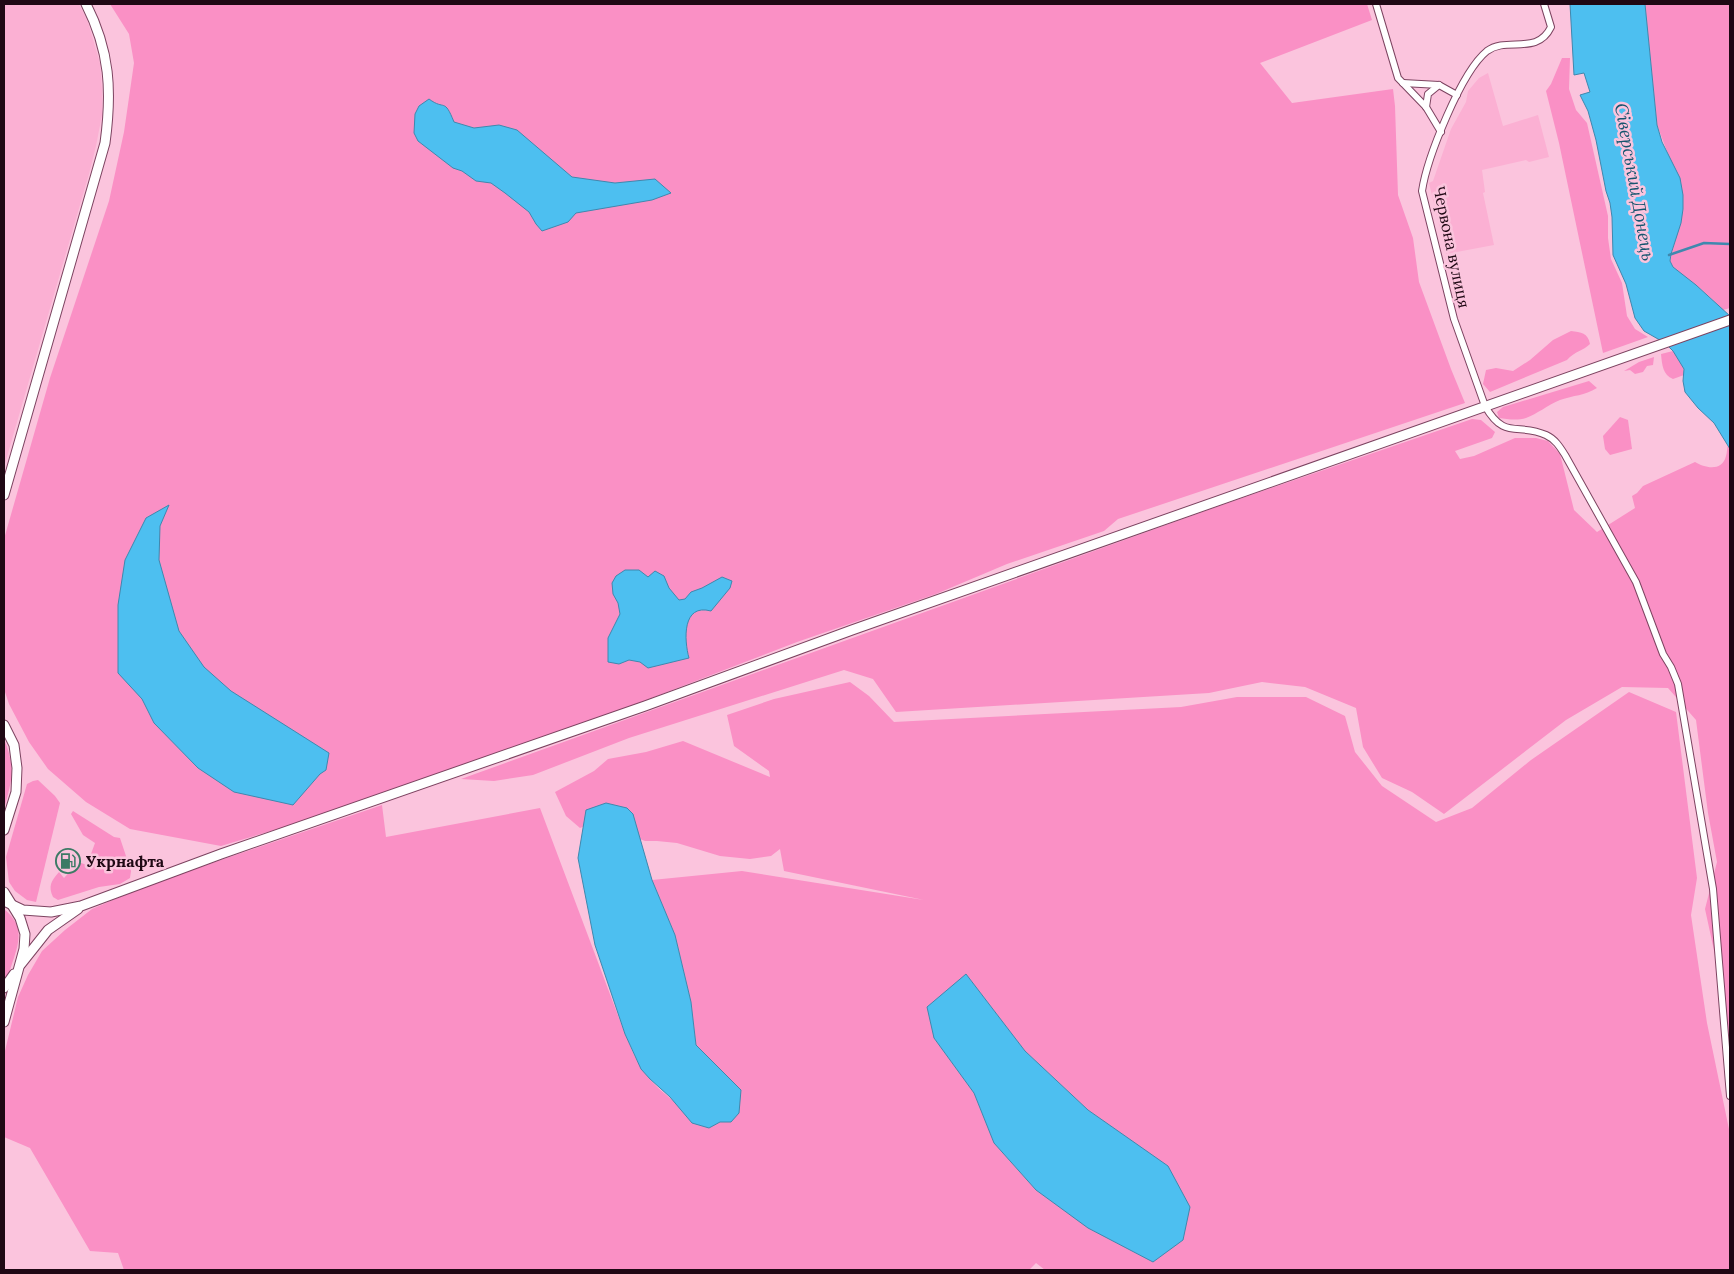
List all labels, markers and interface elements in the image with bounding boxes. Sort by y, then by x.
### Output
water label: Сіверський Донець [1610,101,1660,263]
street label: Червона вулиця [1429,184,1475,310]
fuel station icon: Укрнафта [55,848,81,874]
place label: Укрнафта [86,851,165,871]

